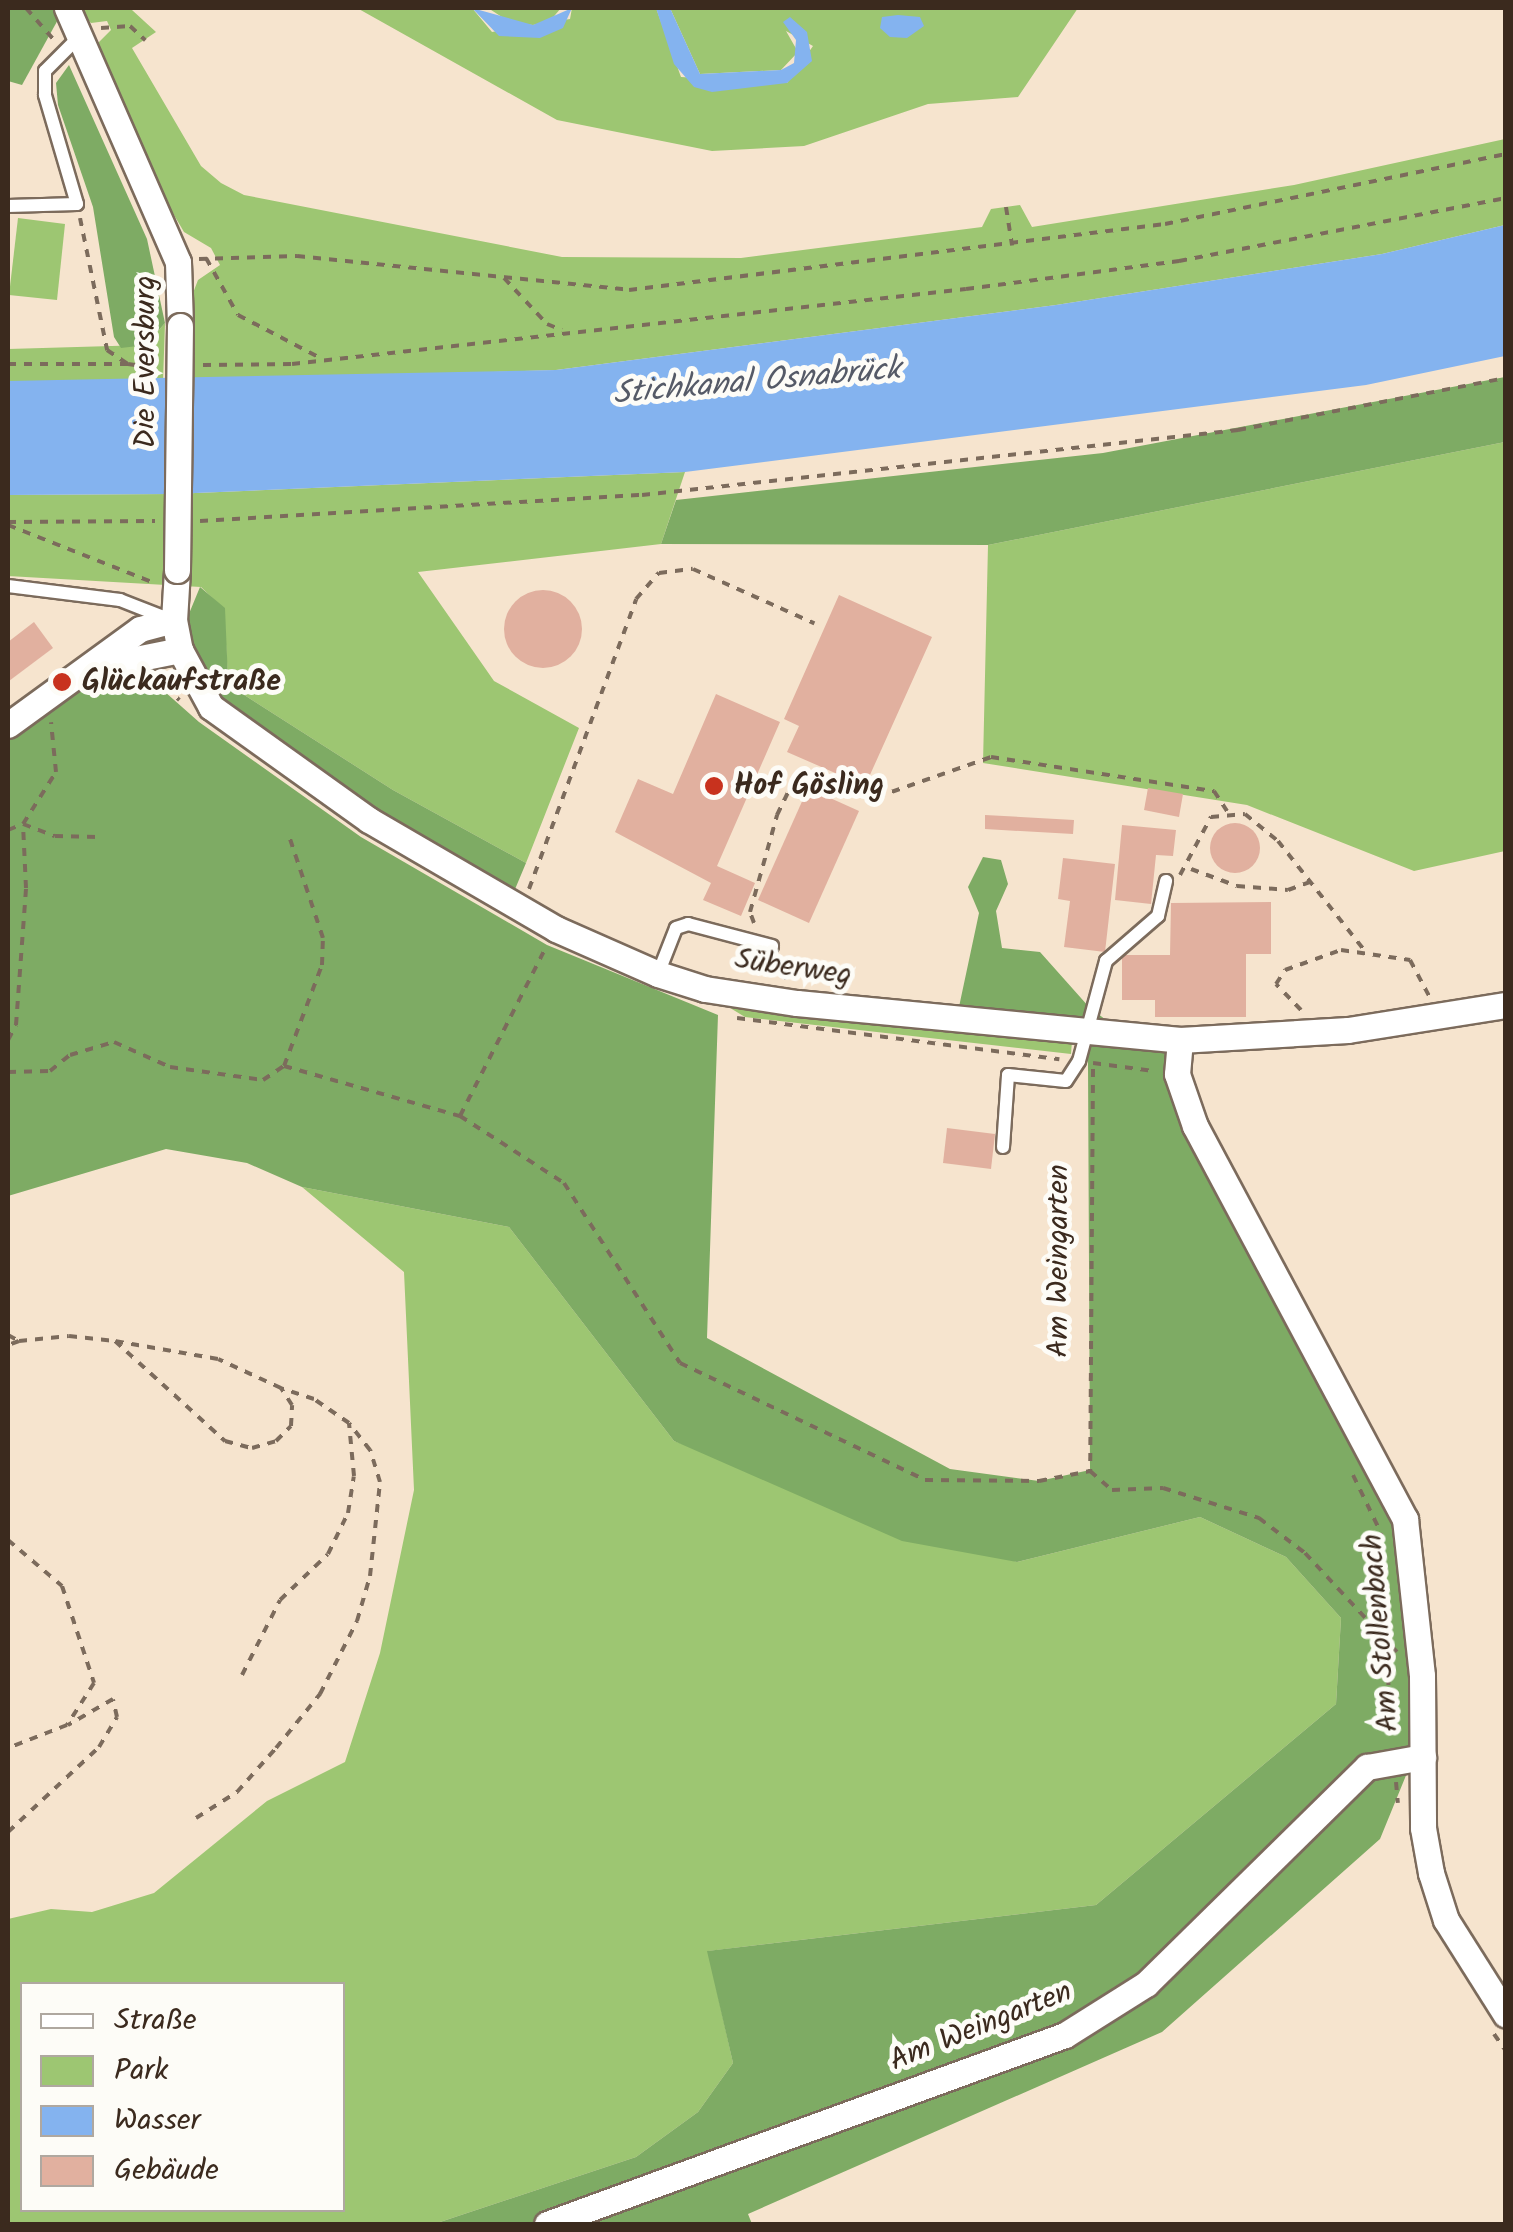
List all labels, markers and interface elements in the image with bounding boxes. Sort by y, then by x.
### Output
street label: Die Eversburg [128,276,164,448]
water label: Stichkanal Osnabrück [612,351,902,415]
place label: Glückaufstraße [82,664,281,700]
marker: Glückaufstraße [51,671,73,693]
place label: Hof Gösling [734,768,884,804]
marker: Hof Gösling [703,775,725,797]
street label: Süberweg [732,942,854,994]
street label: Am Weingarten [1041,1164,1077,1358]
street label: Am Stollenbach [1354,1532,1408,1734]
street label: Am Weingarten [885,1974,1077,2080]
legend [20,1982,345,2212]
text: Straße [114,1997,197,2045]
text: Park [114,2047,168,2095]
text: Wasser [114,2097,201,2145]
text: Gebäude [114,2147,219,2195]

